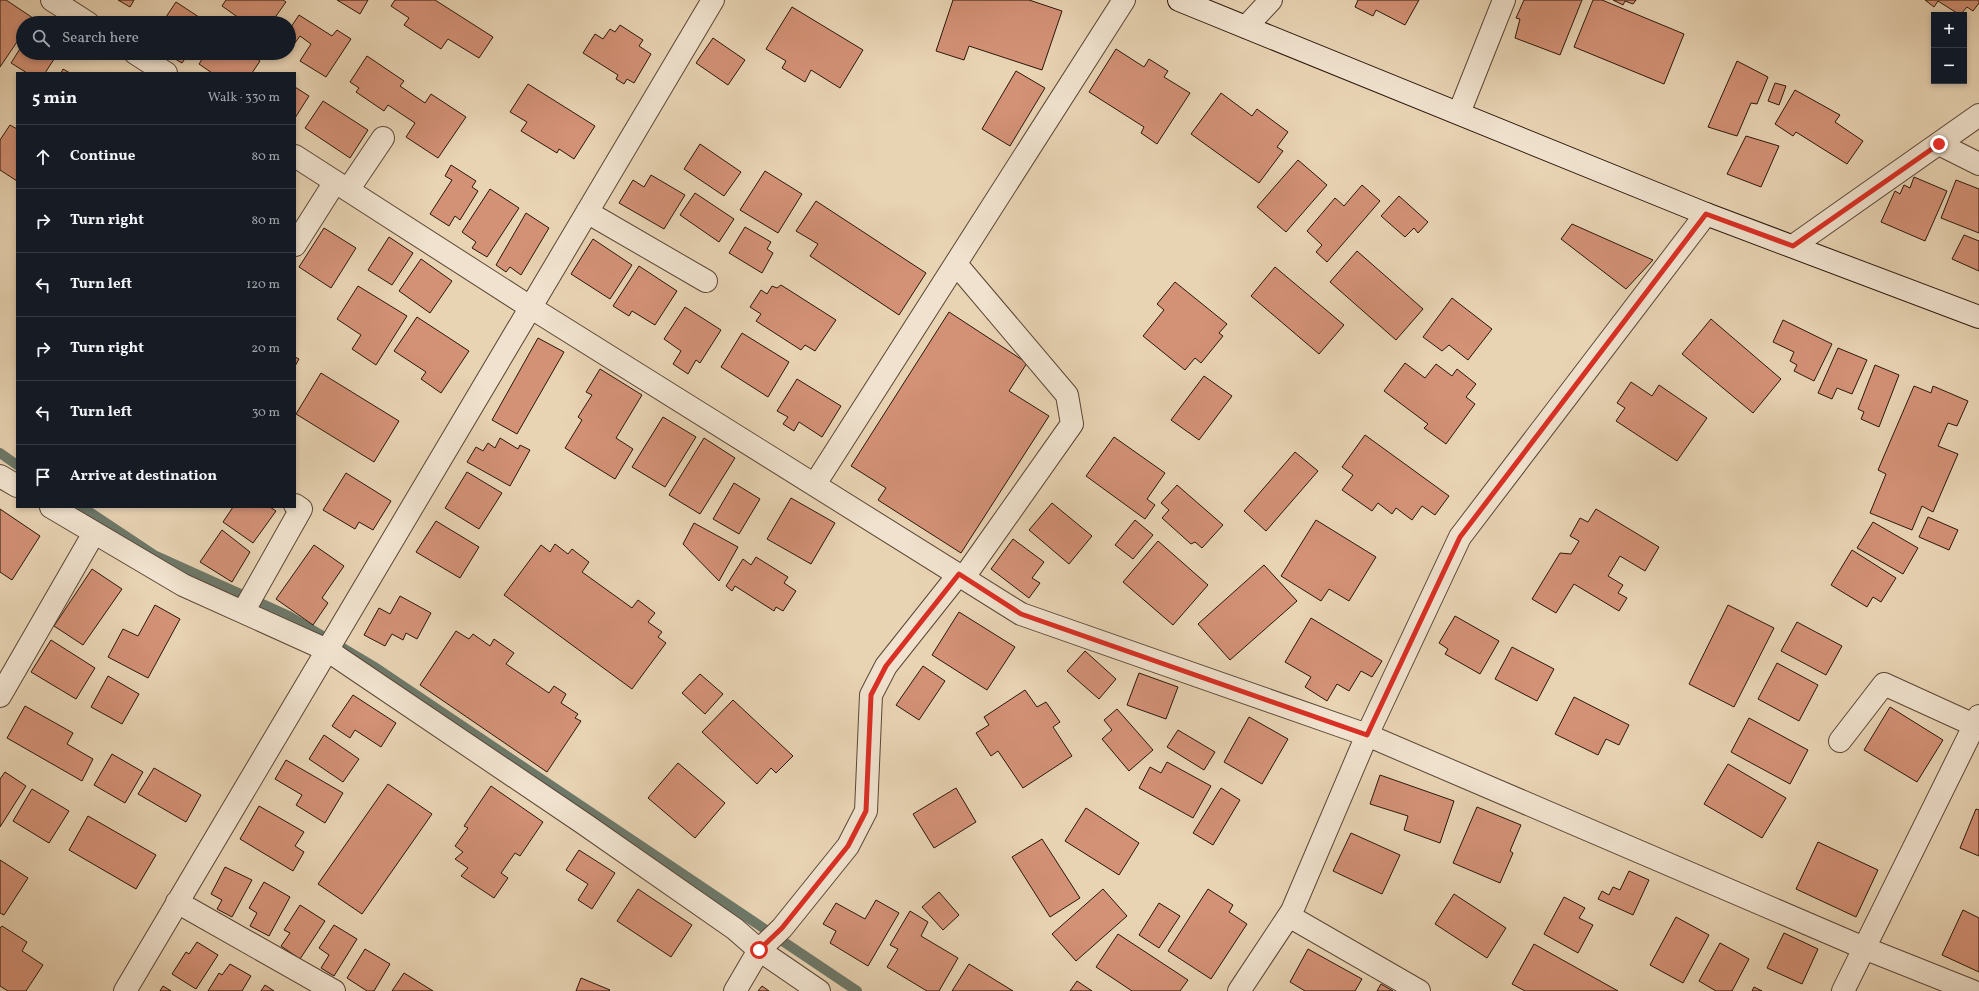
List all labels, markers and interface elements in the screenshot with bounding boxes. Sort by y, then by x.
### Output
map controls [1931,12,1967,84]
button: + [1931,12,1967,48]
search box [16,16,296,60]
icon: search [30,27,52,49]
text: Search here [62,28,139,49]
button: − [1931,48,1967,84]
text: 5 min [32,87,77,110]
text: Walk · 330 m [208,89,280,107]
route end [1930,135,1948,153]
icon: ahead [32,146,54,168]
text: Continue [70,146,135,167]
text: 80 m [251,148,280,166]
icon: right [32,210,54,232]
text: Turn right [70,210,144,231]
text: 80 m [251,212,280,230]
icon: left [32,274,54,296]
text: Turn left [70,274,132,295]
text: 120 m [246,276,280,294]
icon: right [32,338,54,360]
text: Turn right [70,338,144,359]
text: 20 m [251,340,280,358]
icon: left [32,402,54,424]
text: Turn left [70,402,132,423]
text: 30 m [252,404,280,422]
icon: arrive [32,466,54,488]
text: Arrive at destination [70,466,217,487]
route start [750,941,768,959]

